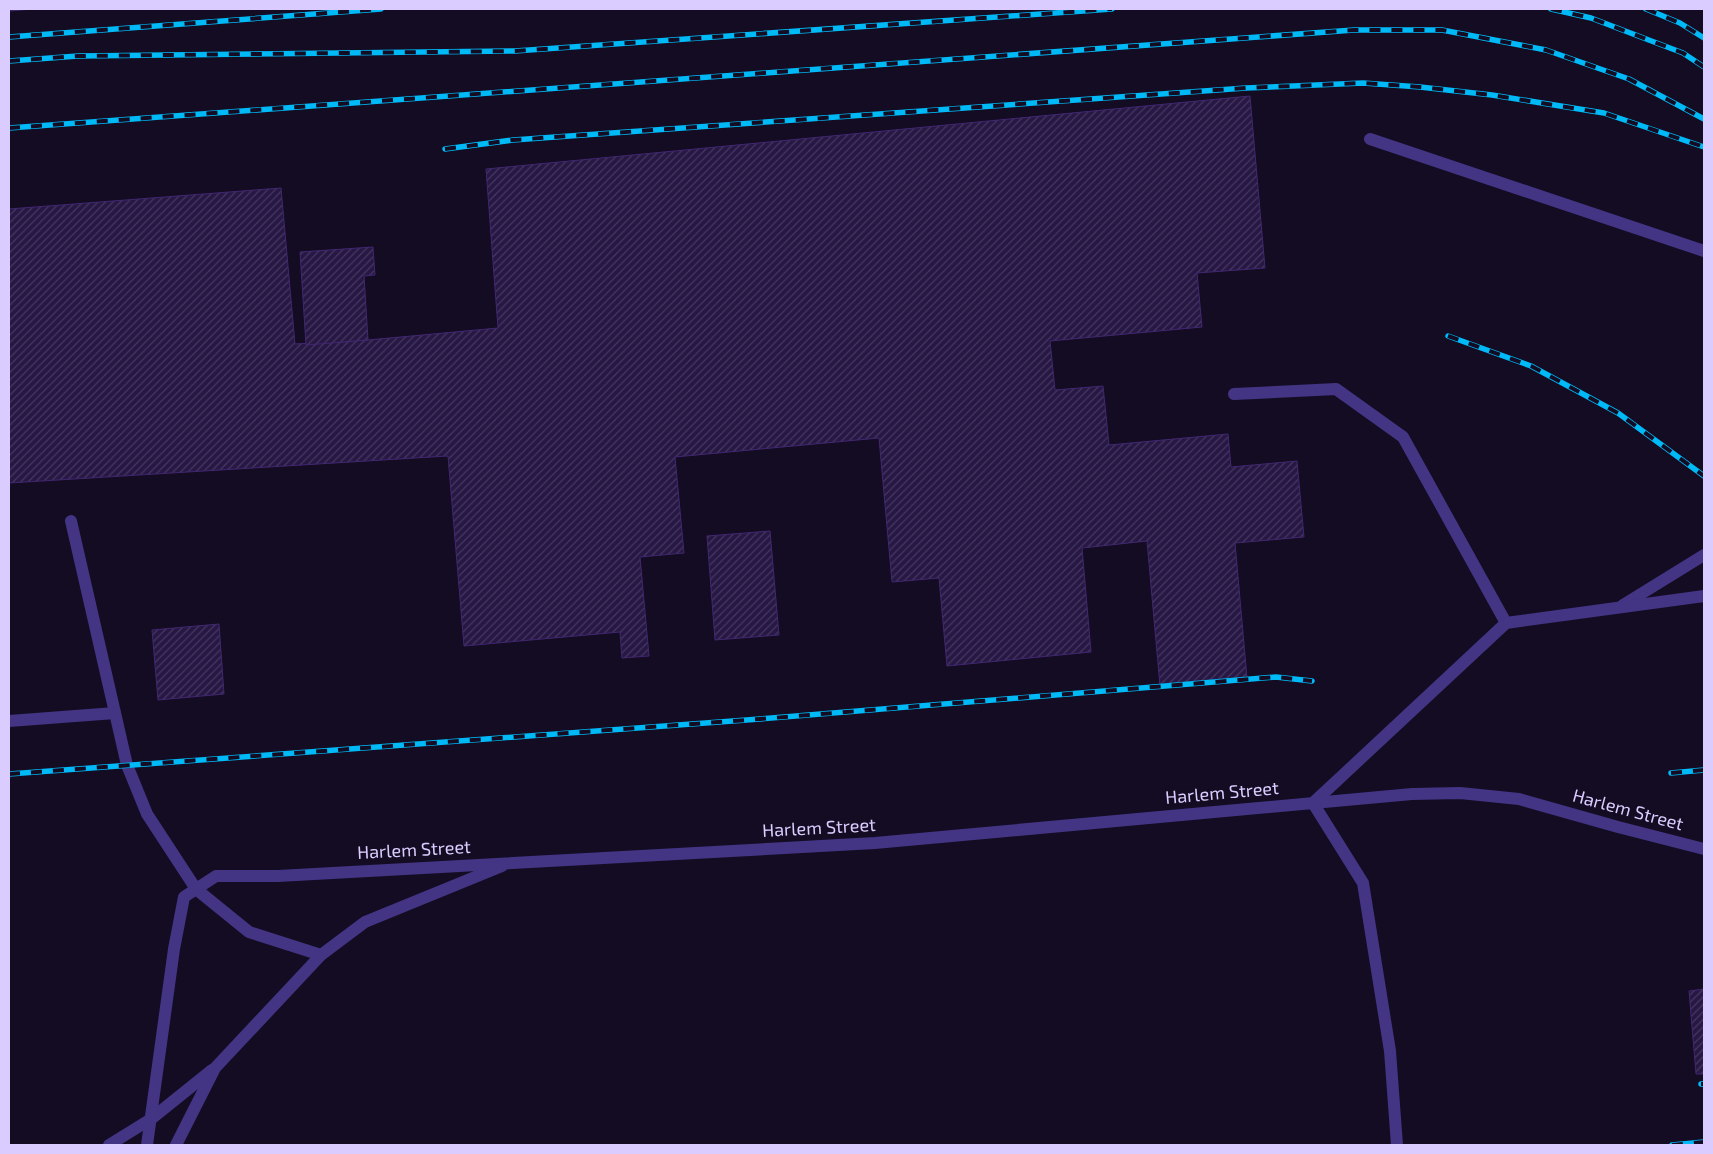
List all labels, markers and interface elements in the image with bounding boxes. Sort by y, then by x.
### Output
street label: Harlem Street [1164,776,1280,808]
street label: Harlem Street [1570,784,1686,834]
street label: Harlem Street [761,813,877,841]
street label: Harlem Street [356,835,472,863]

